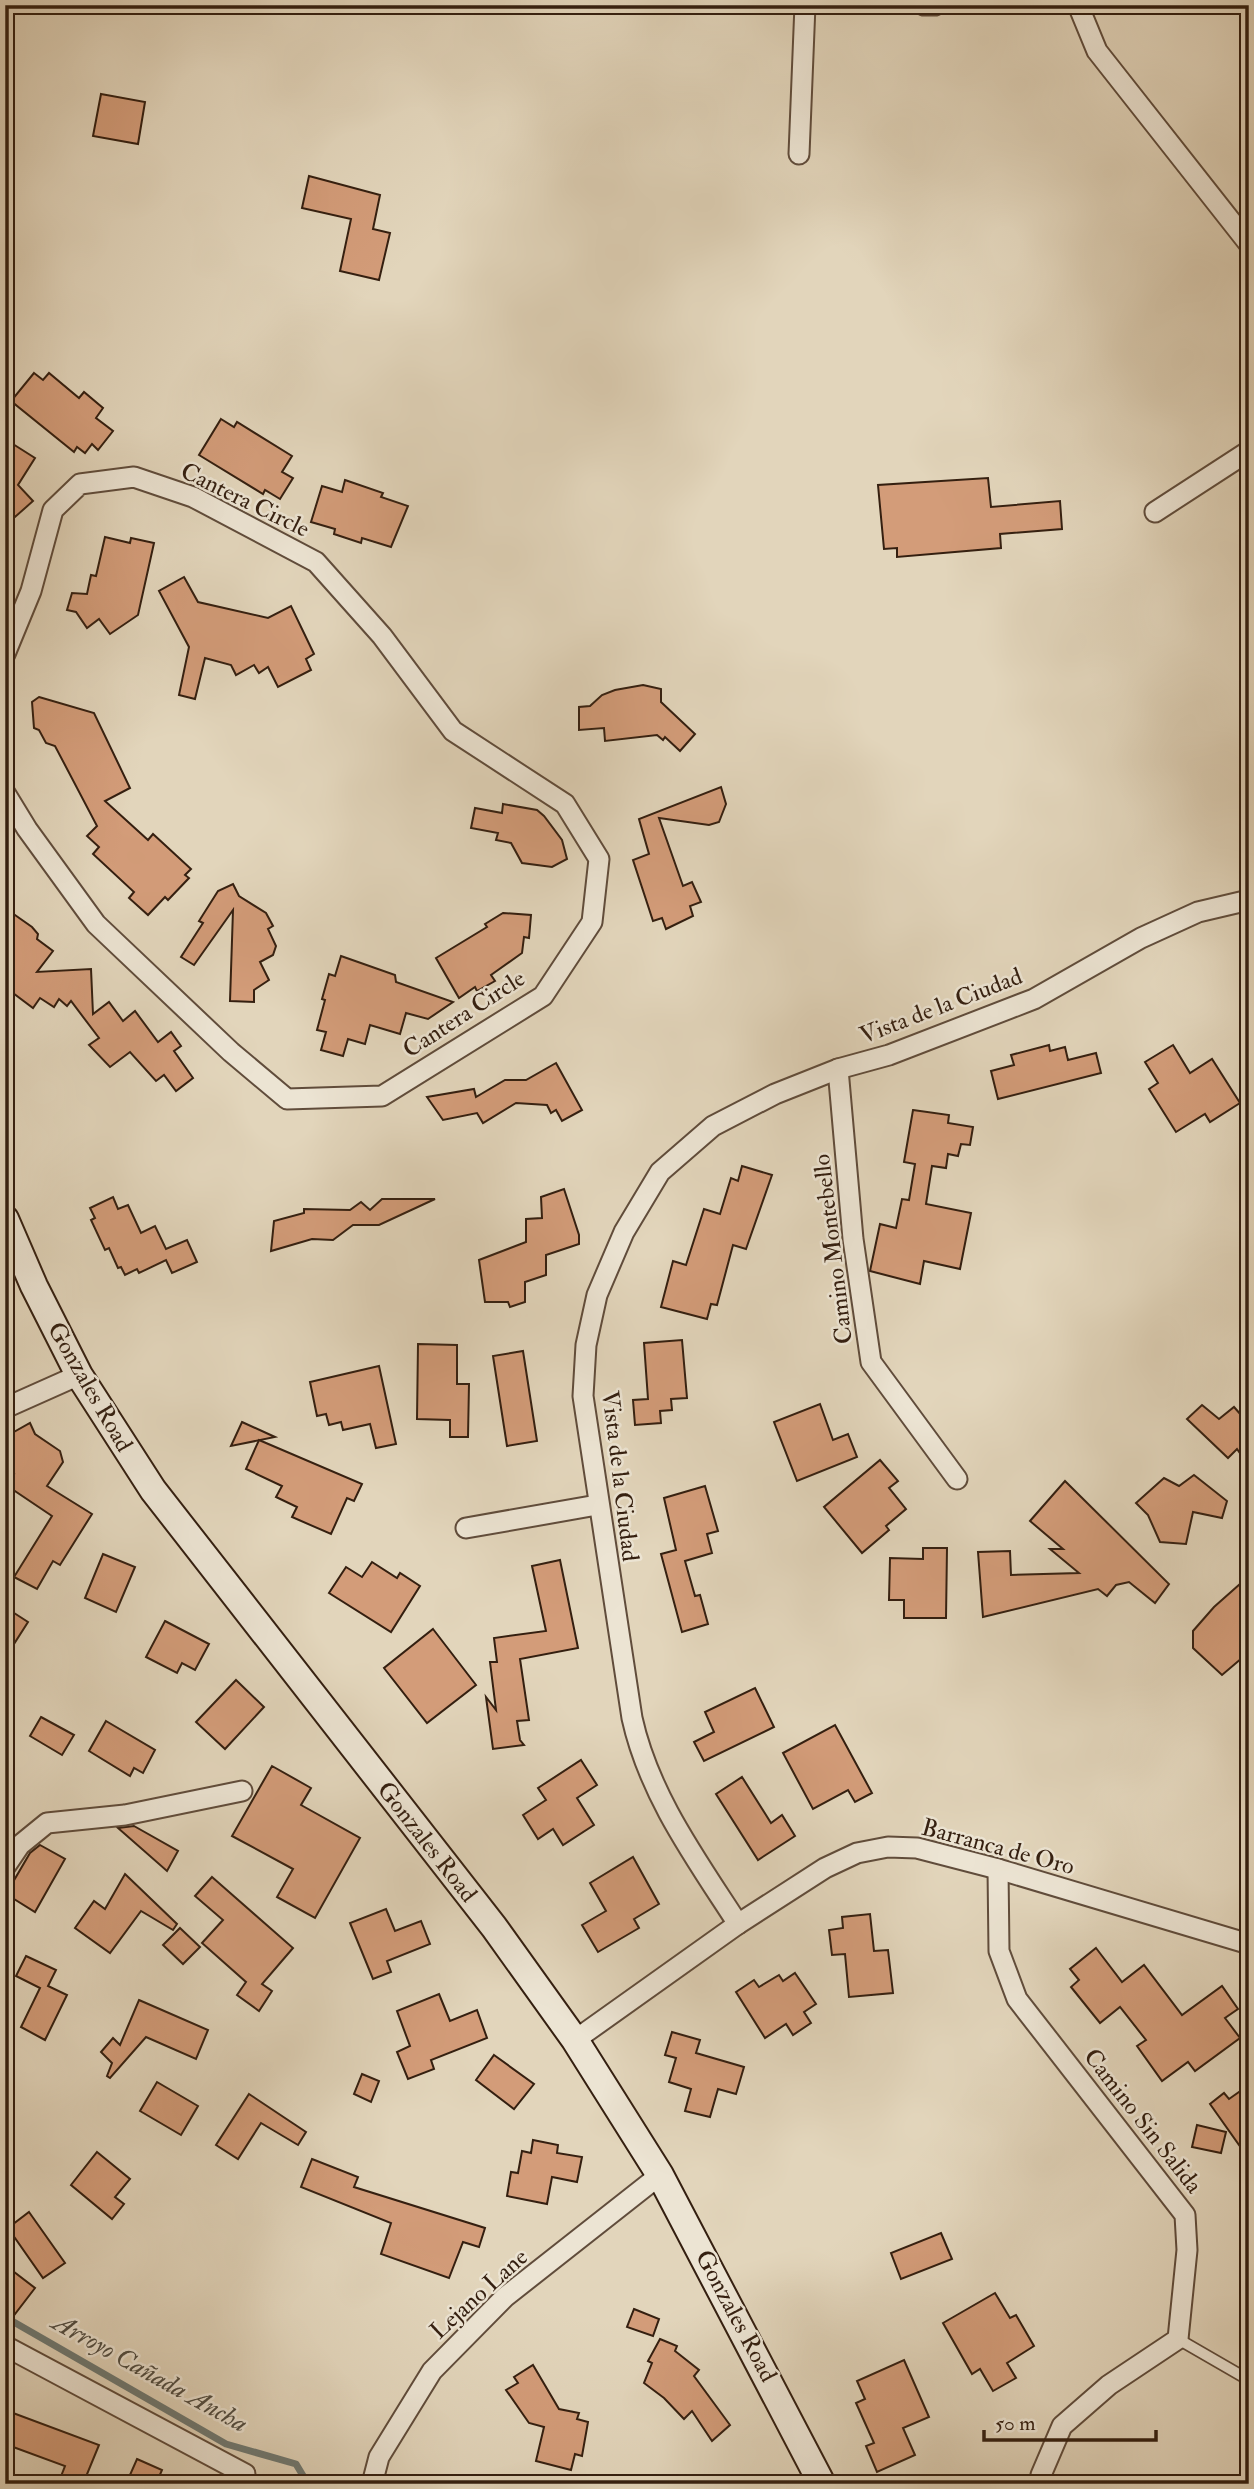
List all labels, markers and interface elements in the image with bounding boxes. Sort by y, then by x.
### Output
street label: Cantera Circle [175,455,315,545]
street label: Vista de la Ciudad [855,961,1027,1051]
street label: Cantera Circle [397,963,531,1065]
street label: Camino Montebello [806,1152,860,1346]
street label: Gonzales Road [40,1316,140,1458]
street label: Vista de la Ciudad [594,1389,646,1563]
street label: Gonzales Road [370,1775,484,1909]
street label: Barranca de Oro [918,1812,1078,1882]
street label: Camino Sin Salida [1077,2042,1210,2201]
street label: Lejano Lane [424,2242,534,2346]
street label: Gonzales Road [688,2245,784,2388]
water label: Arroyo Cañada Ancha [44,2305,253,2440]
scale bar [984,2398,1156,2442]
text: 50 m [995,2410,1036,2437]

